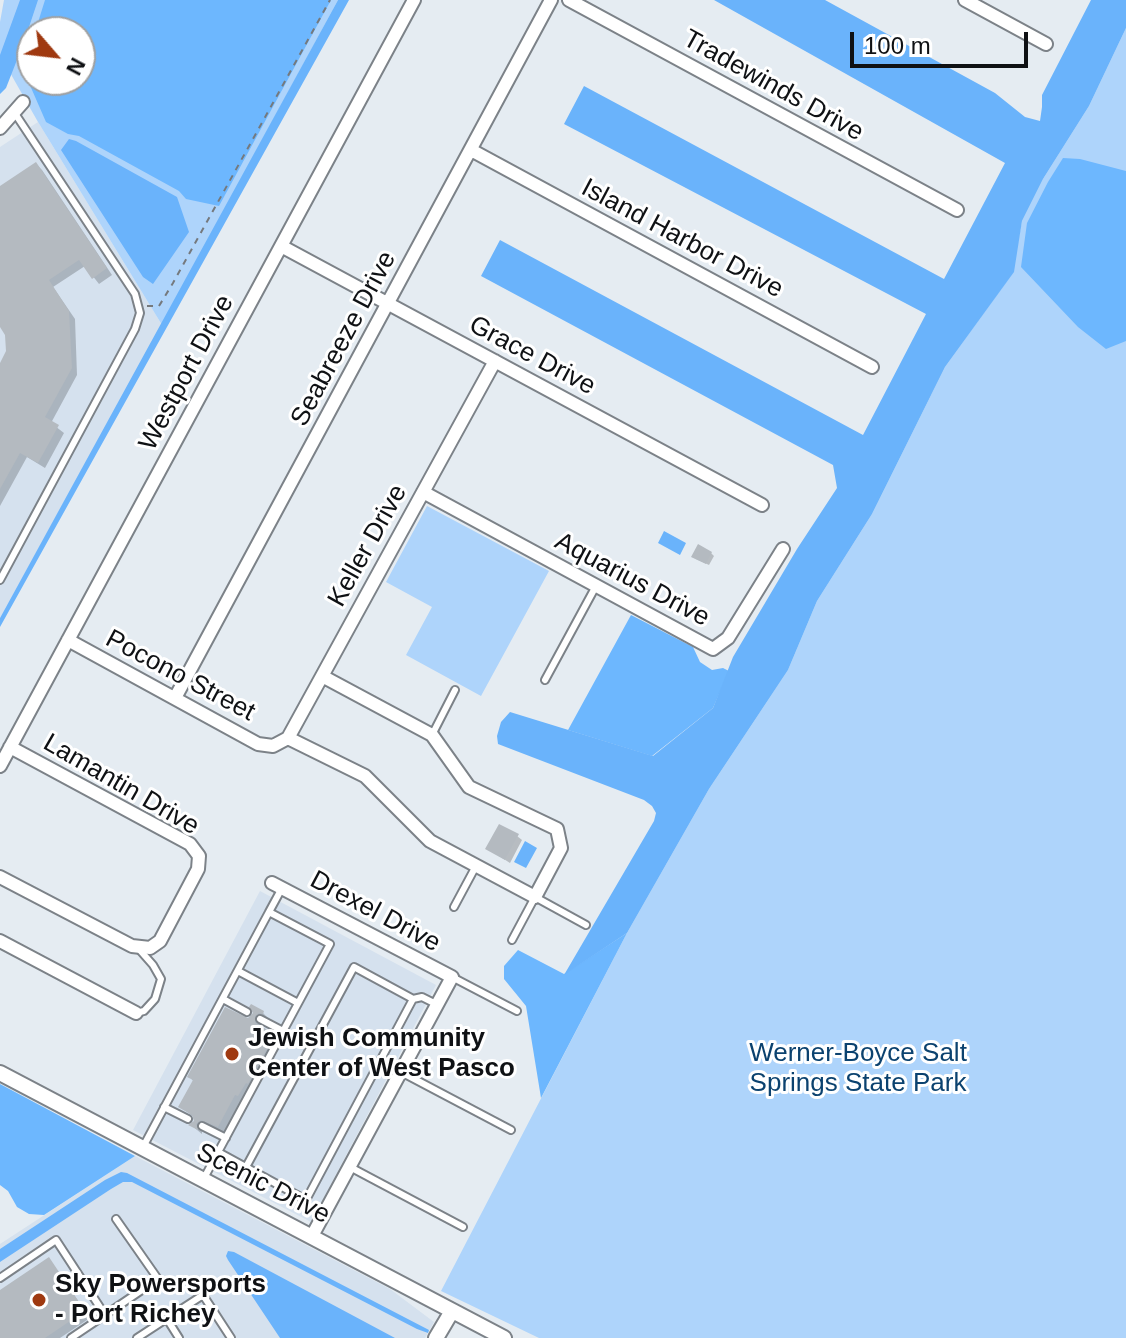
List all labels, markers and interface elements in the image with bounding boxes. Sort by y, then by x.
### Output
north arrow [16,16,96,96]
scale bar [854,16,1032,66]
street label: Tradewinds Drive [677,24,869,148]
text: 100 m [864,32,931,59]
text: N [61,54,91,79]
street label: Island Harbor Drive [576,173,788,305]
street label: Seabreeze Drive [285,246,403,432]
street label: Westport Drive [133,290,241,456]
street label: Grace Drive [463,310,601,402]
street label: Keller Drive [322,480,414,612]
street label: Aquarius Drive [549,526,715,634]
street label: Pocono Street [100,624,260,728]
street label: Lamantin Drive [37,728,205,842]
street label: Drexel Drive [305,865,445,959]
place label: Jewish Community Center of West Pasco [248,1023,515,1084]
park label: Werner-Boyce Salt Springs State Park [749,1038,967,1100]
marker: Jewish Community Center of West Pasco [223,1045,241,1063]
street label: Scenic Drive [191,1137,335,1231]
place label: Sky Powersports - Port Richey [55,1269,266,1330]
marker: Sky Powersports - Port Richey [30,1291,48,1309]

